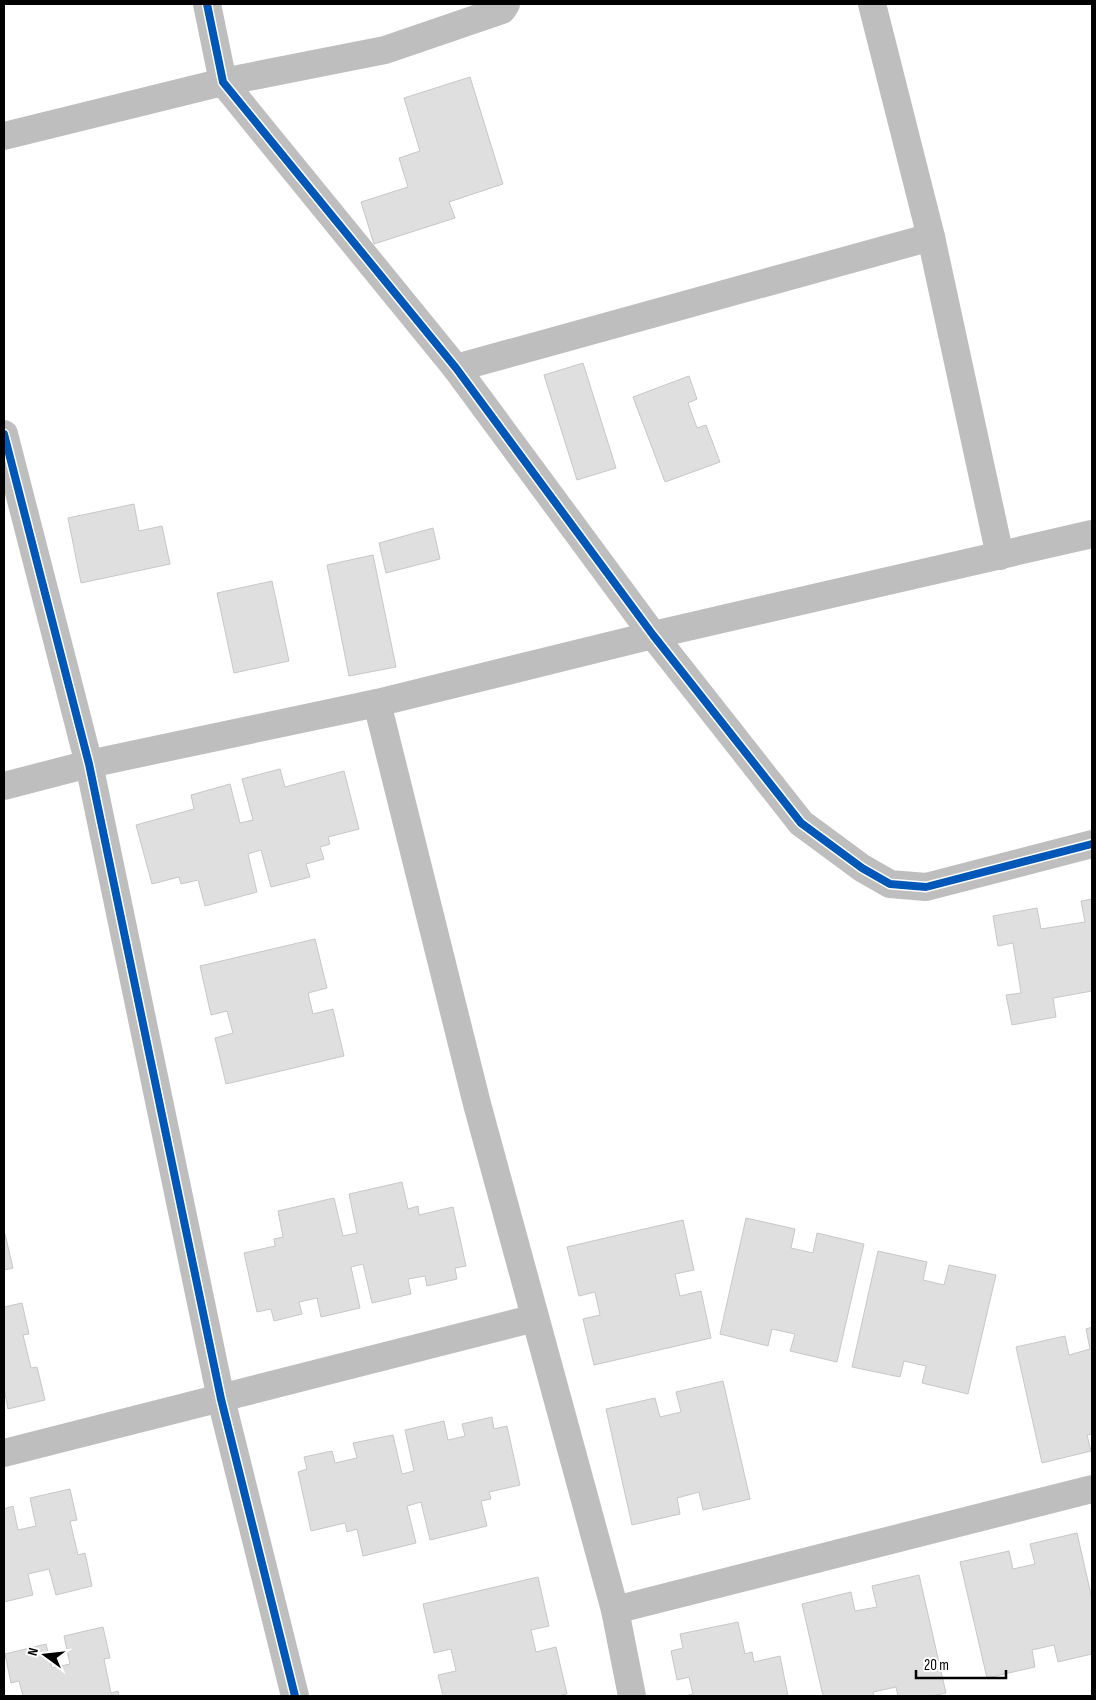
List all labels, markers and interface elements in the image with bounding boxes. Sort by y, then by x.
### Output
north arrow [20,1630,70,1680]
text: N [24,1646,42,1658]
scale bar [916,1648,1006,1680]
text: 20 m [924,1656,949,1675]

